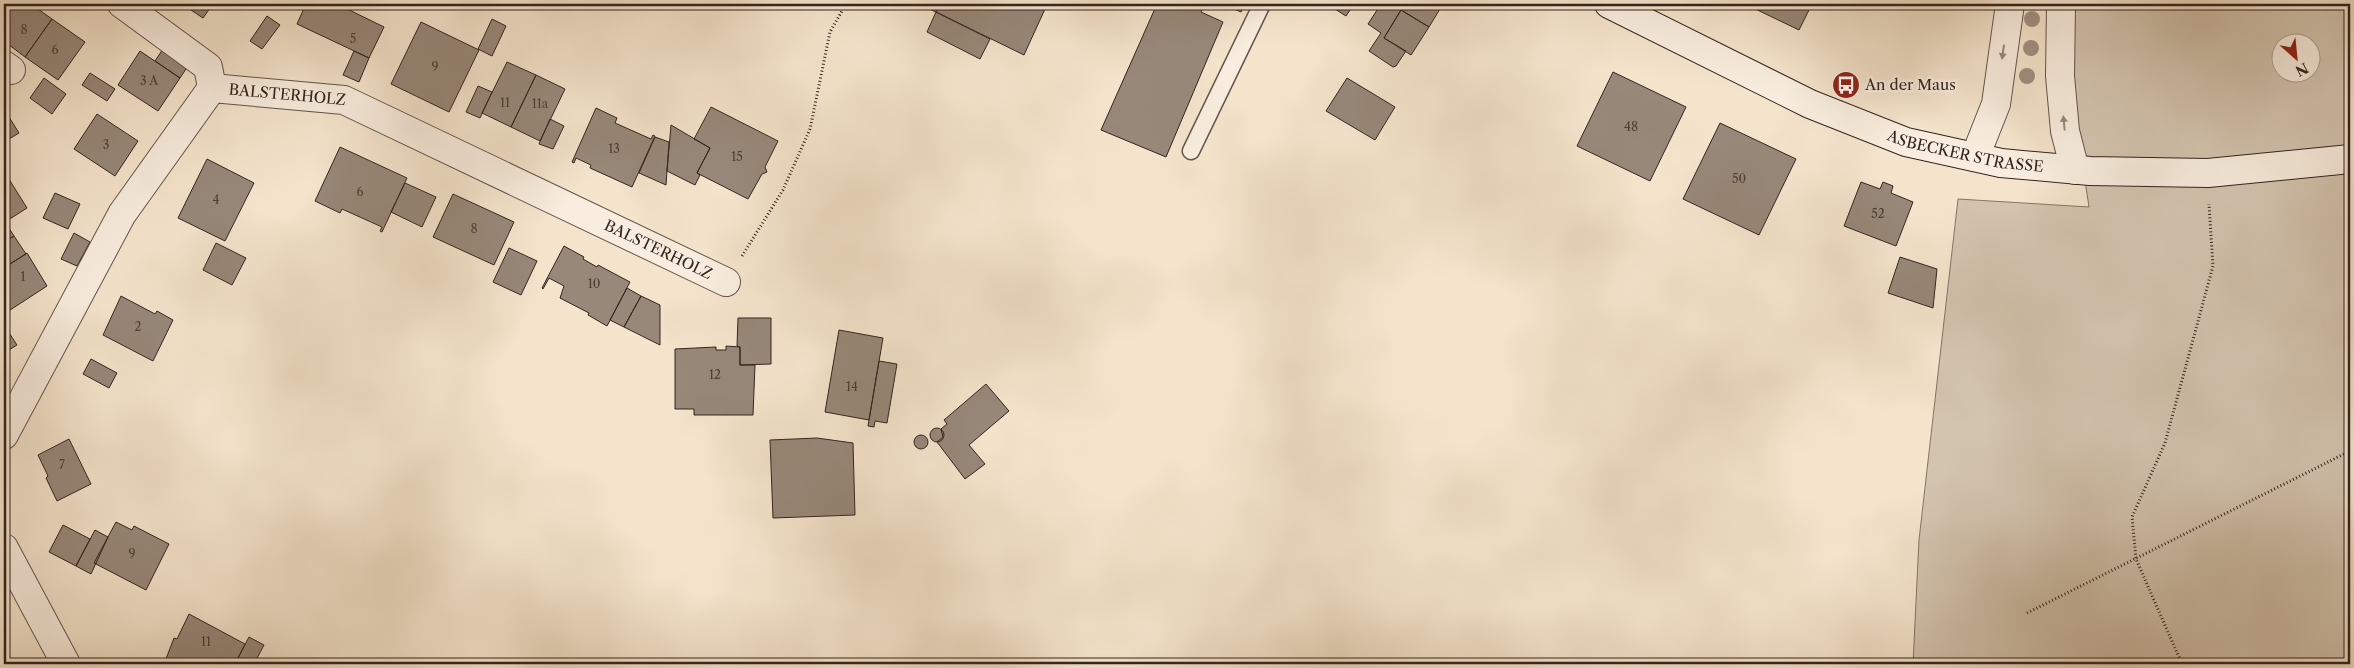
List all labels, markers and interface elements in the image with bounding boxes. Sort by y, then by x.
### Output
house number: 8 [20,22,28,37]
house number: 5 [350,31,356,46]
north arrow [2272,32,2322,82]
house number: 6 [51,42,59,57]
one-way arrow [1999,44,2007,60]
house number: 9 [431,59,439,74]
text: N [2292,59,2311,80]
bus stop icon: An der Maus [1831,70,1861,100]
house number: 3 A [140,73,159,88]
place label: An der Maus [1864,75,1956,94]
street label: BALSTERHOLZ [228,80,347,109]
house number: 11 [500,95,510,110]
house number: 11a [532,96,549,111]
one-way arrow [2060,114,2068,130]
house number: 48 [1624,119,1638,134]
street label: ASBECKER STRASSE [1884,125,2044,176]
house number: 3 [103,137,109,152]
house number: 13 [608,141,620,156]
house number: 15 [731,149,743,164]
house number: 50 [1732,171,1746,186]
house number: 6 [356,184,364,199]
house number: 4 [213,192,220,207]
house number: 52 [1871,206,1885,221]
street label: BALSTERHOLZ [601,215,716,283]
house number: 8 [470,221,478,236]
house number: 1 [20,269,26,284]
house number: 10 [588,276,600,291]
house number: 2 [135,319,142,334]
house number: 12 [709,367,721,382]
house number: 14 [846,379,858,394]
house number: 7 [59,457,65,472]
house number: 9 [128,546,136,561]
house number: 11 [201,634,211,649]

